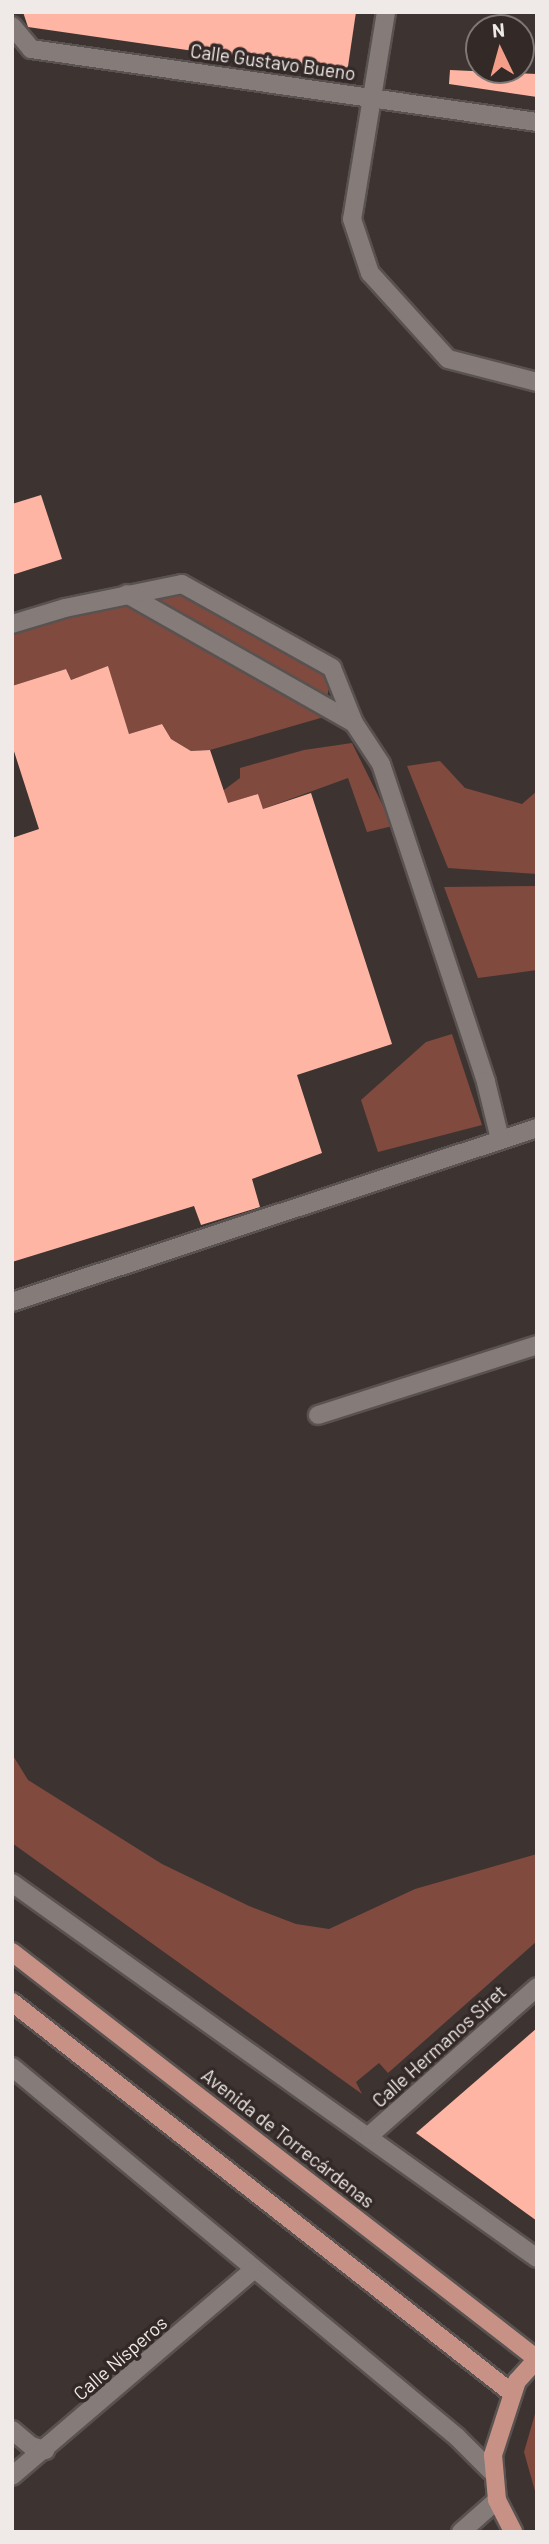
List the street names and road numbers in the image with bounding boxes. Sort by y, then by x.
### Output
street label: Calle Gustavo Bueno [189,39,357,85]
street label: Calle Hermanos Siret [368,1980,510,2112]
street label: Avenida de Torrecárdenas [197,2064,379,2212]
street label: Calle Nísperos [69,2311,171,2405]

